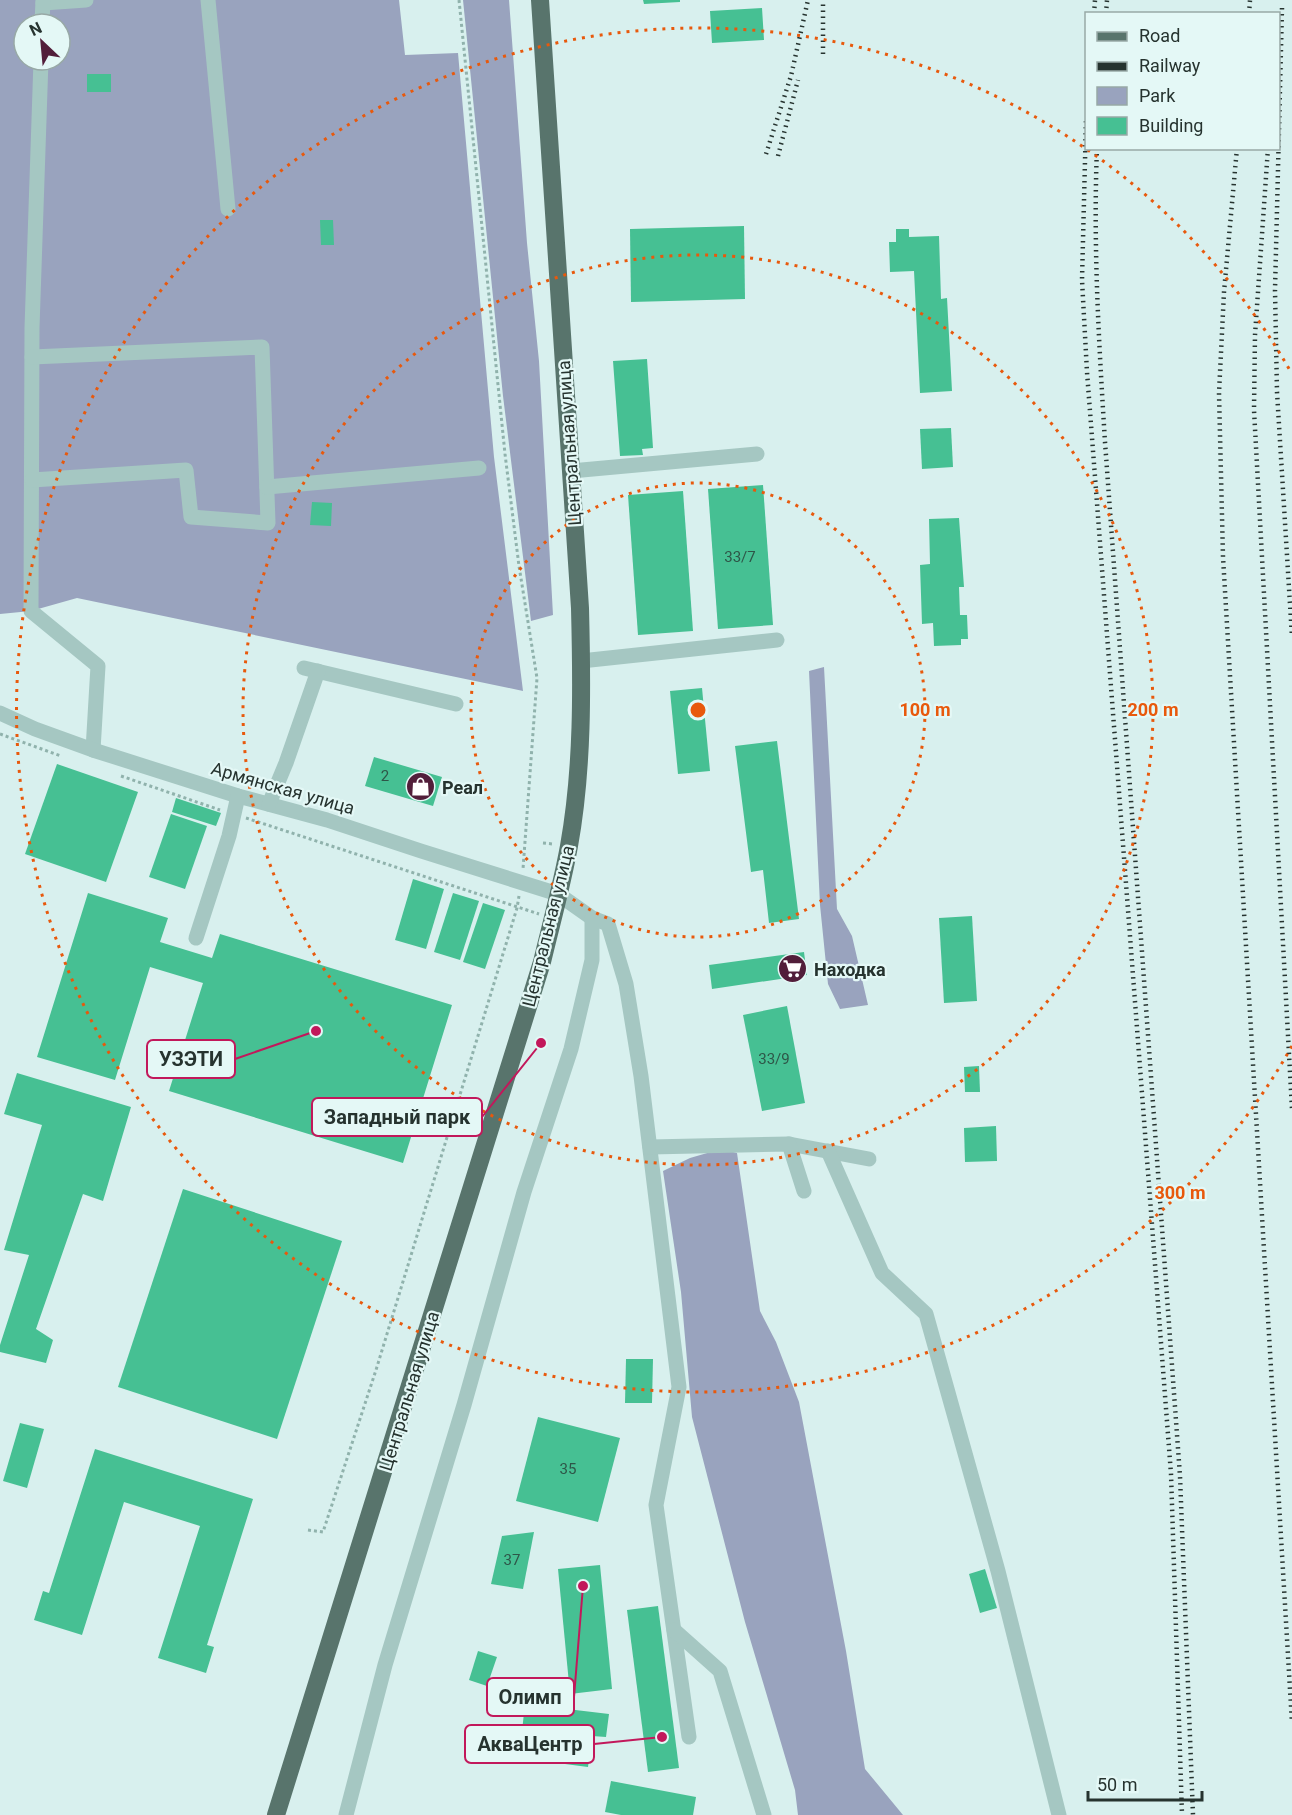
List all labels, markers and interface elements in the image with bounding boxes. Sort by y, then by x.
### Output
north arrow [12,12,72,72]
legend [1085,12,1280,150]
text: N [26,18,45,40]
text: Road [1139,25,1180,46]
text: Railway [1139,55,1201,76]
text: Park [1139,85,1176,106]
text: Building [1139,115,1203,136]
street label: Центральная улица [553,360,585,526]
house number: 33/7 [724,548,756,566]
text: 100 m [899,699,951,720]
text: 200 m [1127,699,1179,720]
centre of rings [688,700,708,720]
street label: Армянская улица [209,757,357,819]
house number: 2 [381,767,389,785]
shop icon: Реал [405,771,437,803]
place label: Реал [442,777,483,798]
street label: Центральная улица [518,843,578,1009]
supermarket icon: Находка [777,953,809,985]
place label: Находка [814,959,886,980]
callout: УЗЭТИ [147,1040,235,1078]
text: УЗЭТИ [159,1047,223,1071]
house number: 33/9 [758,1050,790,1068]
callout: Западный парк [312,1098,482,1136]
text: Западный парк [324,1105,471,1129]
text: 300 m [1154,1182,1206,1203]
street label: Центральная улица [375,1309,443,1473]
house number: 35 [560,1460,576,1478]
house number: 37 [504,1551,520,1569]
callout: Олимп [487,1678,574,1716]
text: Олимп [499,1685,561,1709]
callout: АкваЦентр [465,1725,594,1763]
text: АкваЦентр [477,1732,583,1756]
scale bar [1088,1764,1202,1802]
text: 50 m [1097,1774,1137,1795]

